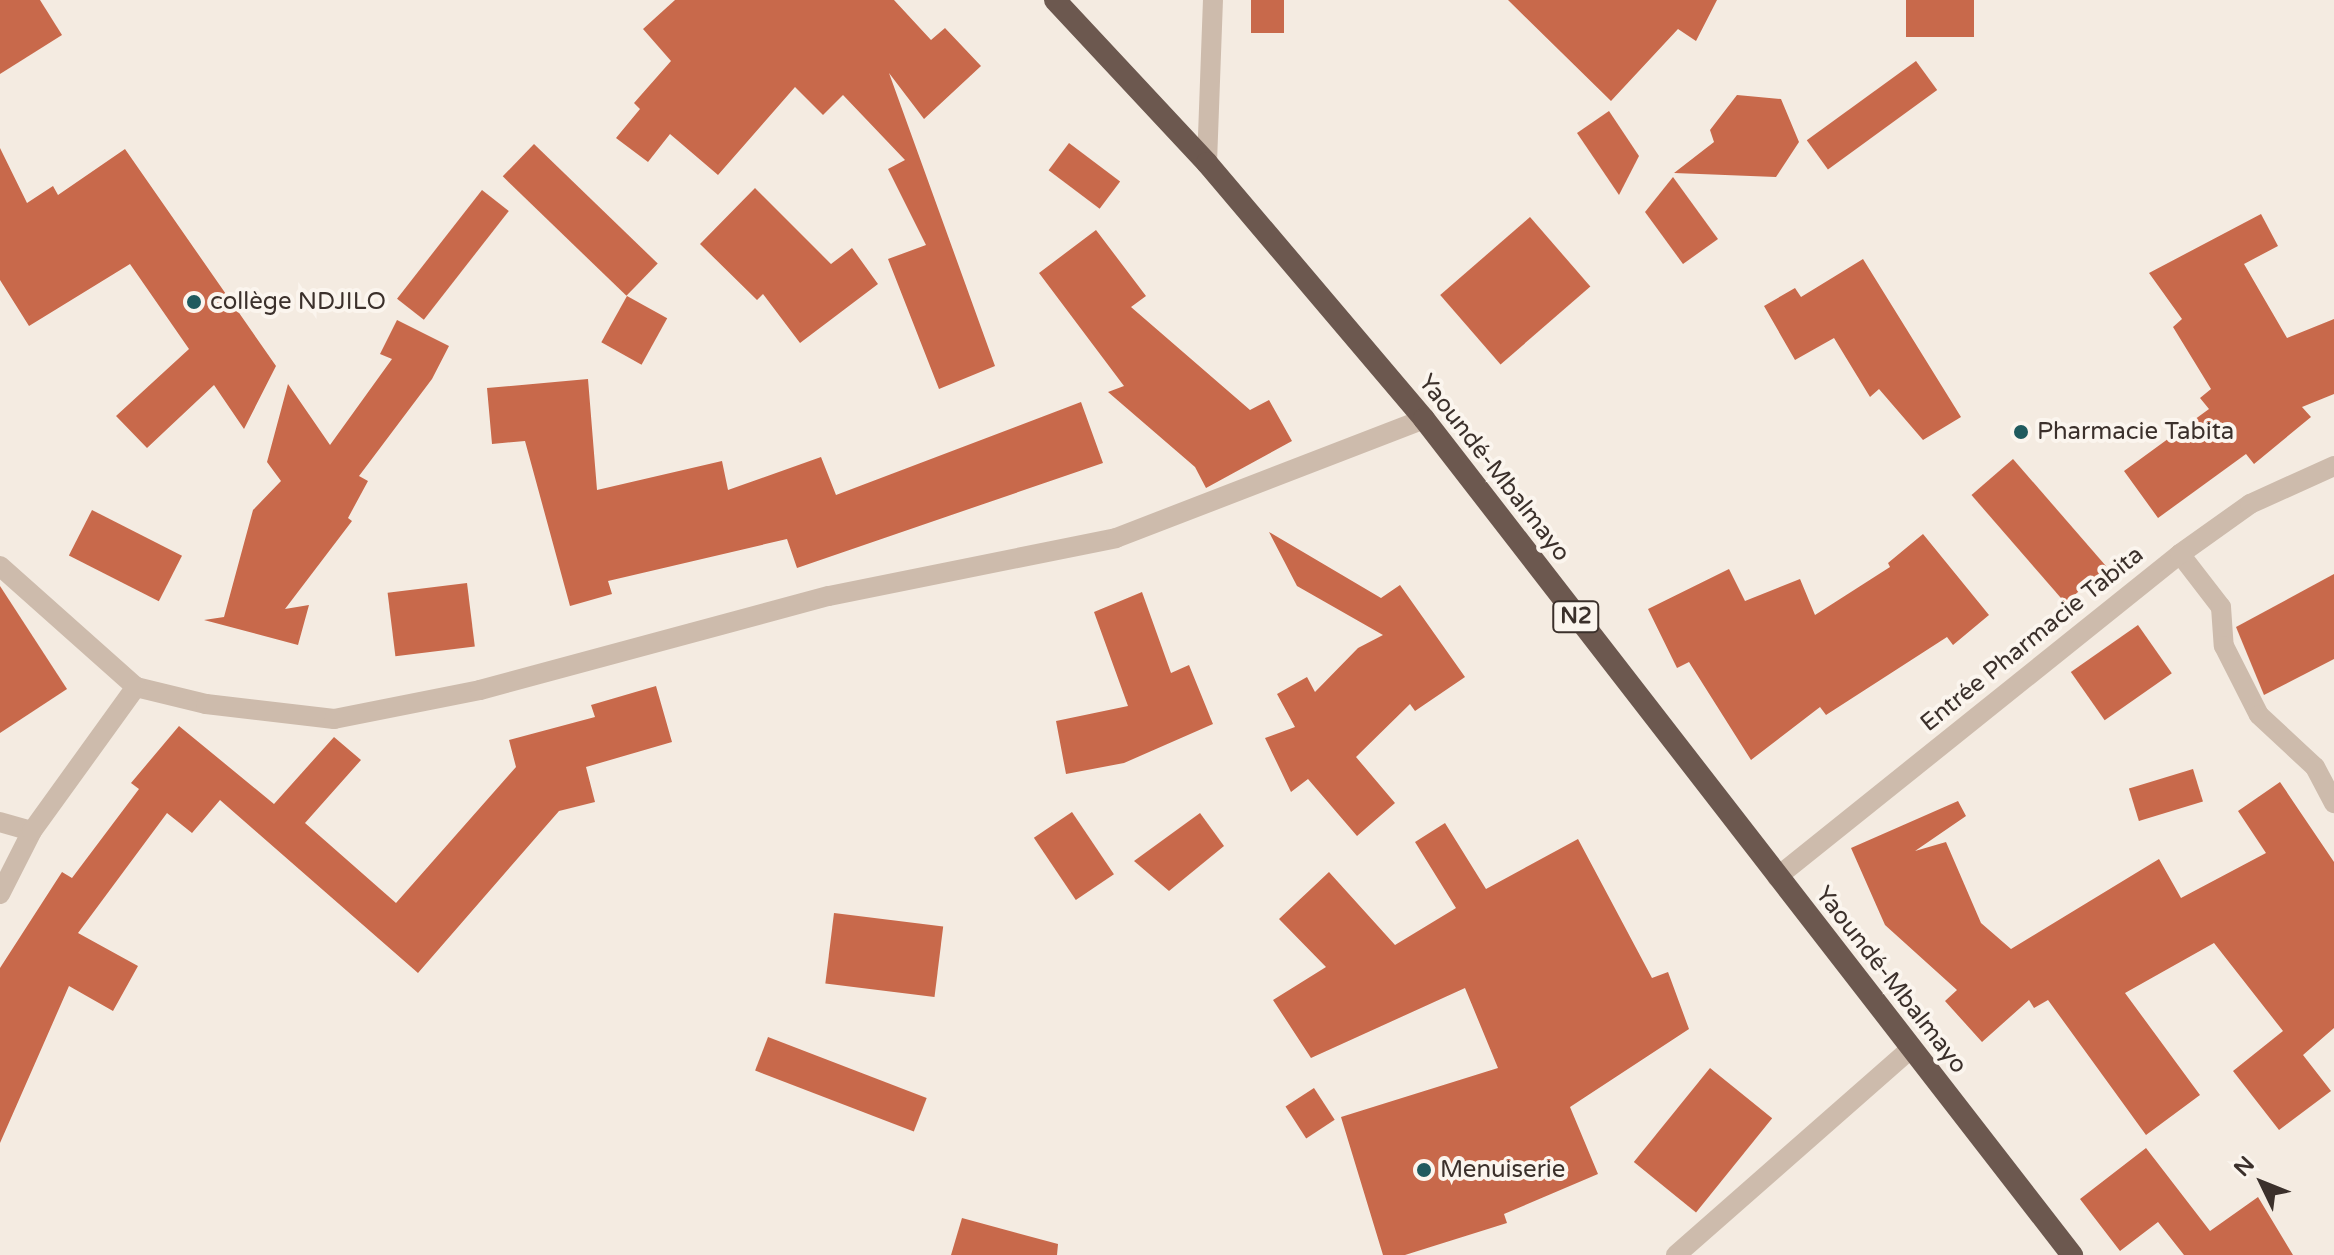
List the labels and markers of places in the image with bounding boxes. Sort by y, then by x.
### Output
place label: collège NDJILO [210,288,386,316]
marker: collège NDJILO [185,293,203,311]
place label: Pharmacie Tabita [2037,418,2234,446]
marker: Pharmacie Tabita [2012,423,2030,441]
place label: Menuiserie [1440,1156,1565,1184]
marker: Menuiserie [1415,1161,1433,1179]

